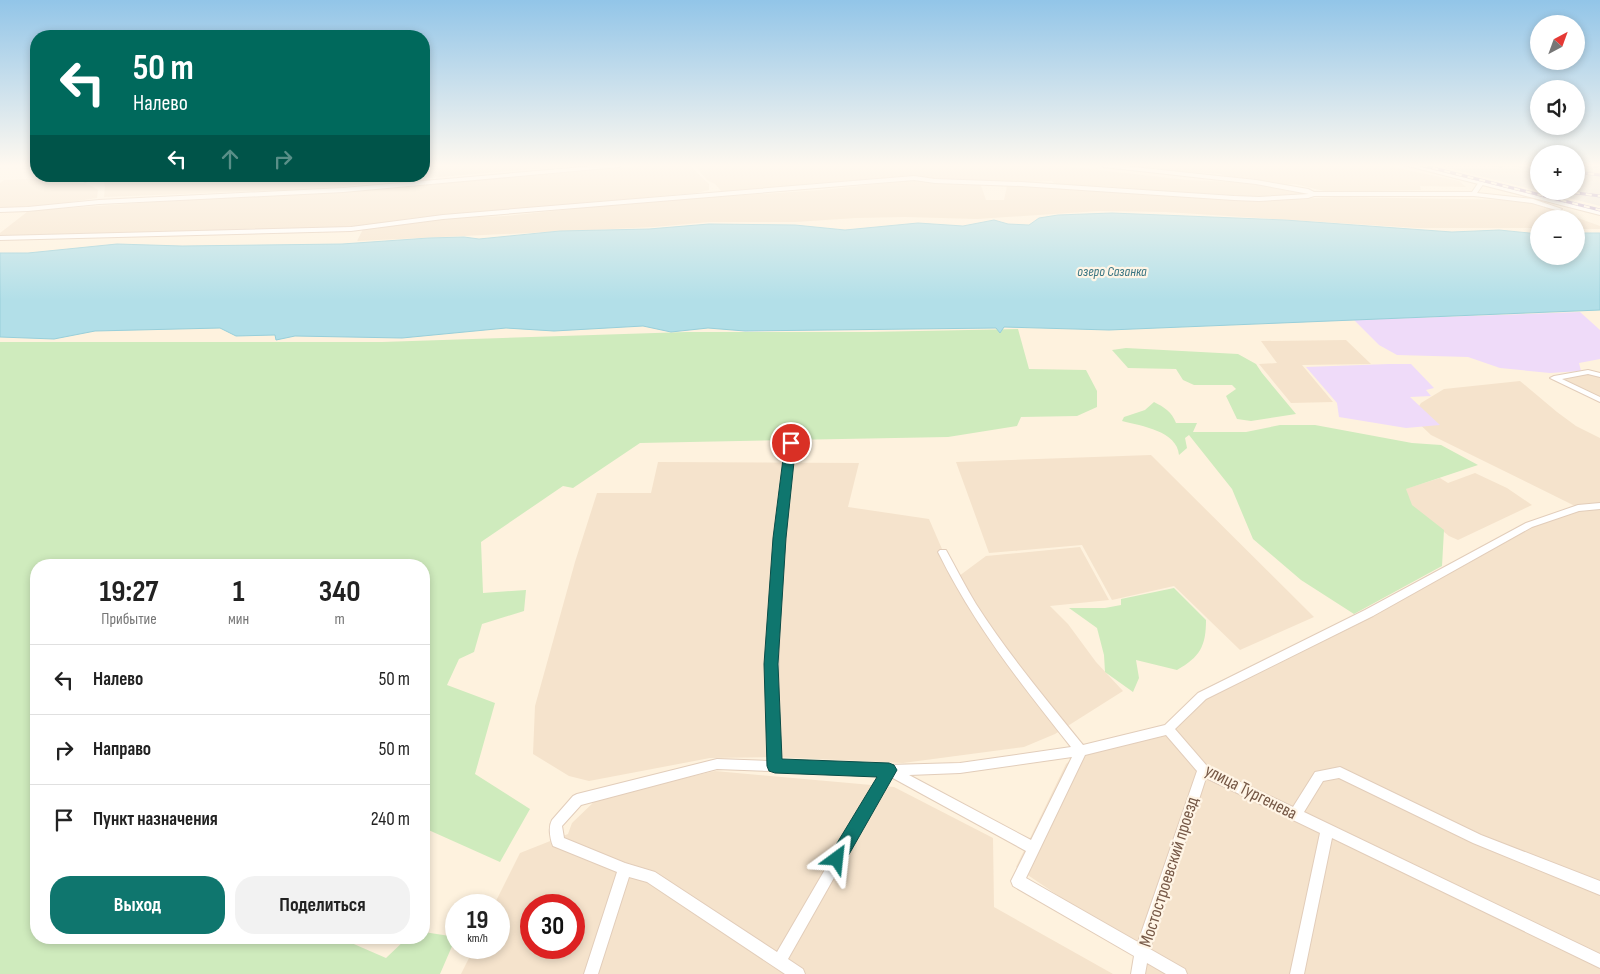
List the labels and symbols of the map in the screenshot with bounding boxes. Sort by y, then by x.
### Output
north arrow [1530,15,1585,70]
water label: озеро Сазанка [1077,263,1147,280]
pin [770,422,812,464]
street label: улица Тургенева [1202,760,1301,824]
street label: Мостостроевский проезд [1135,794,1203,950]
position arrow [810,832,862,884]
speed limit sign: 30 [520,894,585,959]

